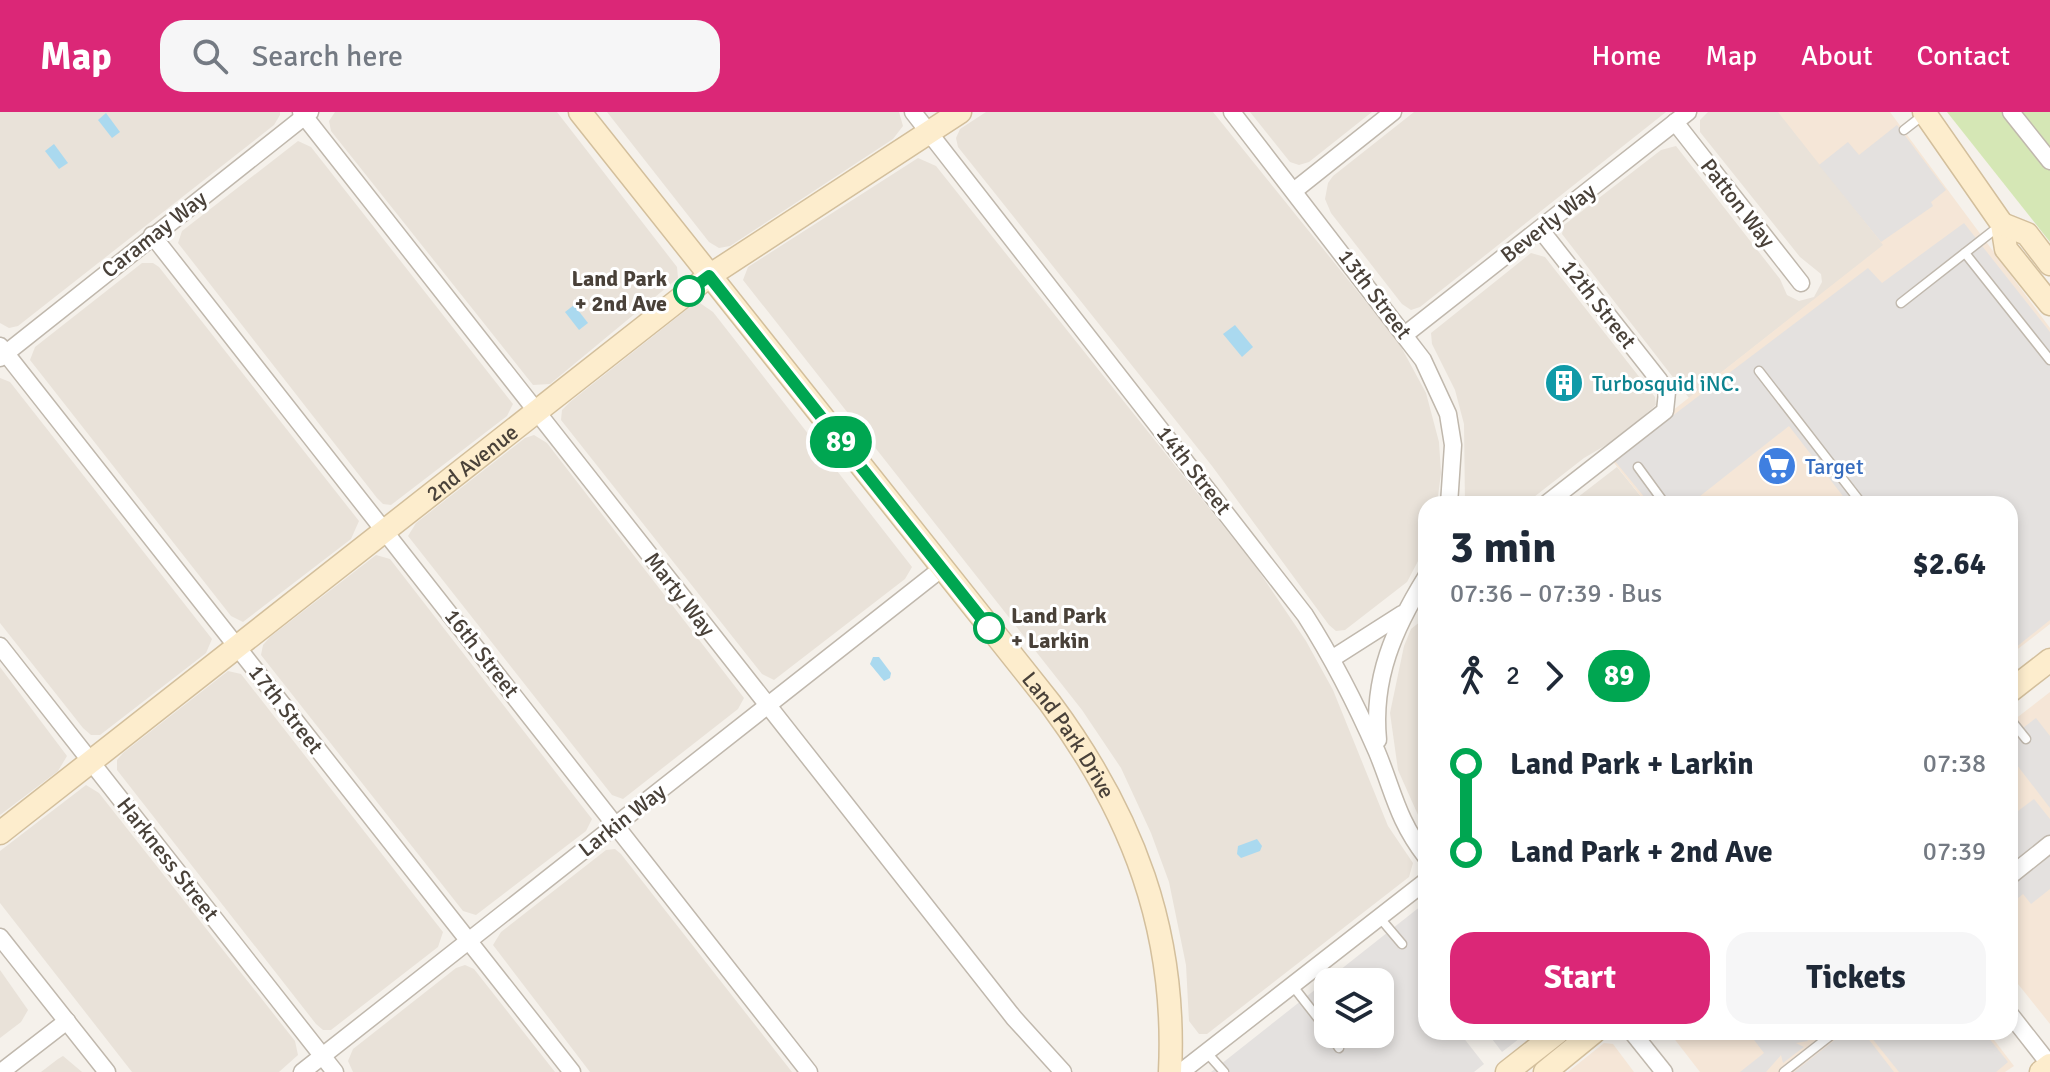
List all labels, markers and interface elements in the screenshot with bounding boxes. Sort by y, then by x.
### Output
search box [160,20,720,92]
text: Map [40,33,112,80]
icon: search [188,34,232,78]
text: Search here [252,38,403,75]
text: Home [1592,39,1661,73]
text: Map [1705,39,1757,73]
text: About [1801,39,1873,73]
text: Contact [1917,39,2010,73]
street label: Patton Way [1695,153,1782,253]
street label: Beverly Way [1495,177,1601,269]
street label: Caramay Way [96,184,213,283]
street label: 13th Street [1332,244,1418,345]
street label: 12th Street [1556,254,1642,354]
place label: Land Park + 2nd Ave [571,265,667,317]
marker: Land Park + 2nd Ave [674,276,704,306]
building icon: Turbosquid iNC. [1543,362,1585,404]
place label: Turbosquid iNC. [1592,370,1740,397]
line badge: 89 [805,416,877,468]
street label: 2nd Avenue [421,418,523,507]
street label: 14th Street [1151,420,1237,520]
text: 89 [826,425,856,459]
supermarket icon: Target [1756,445,1798,487]
place label: Target [1805,453,1864,480]
text: 3 min [1450,521,1556,575]
text: $2.64 [1913,546,1986,583]
street label: Marty Way [639,547,722,642]
text: 07:36 – 07:39 · Bus [1450,578,1662,610]
place label: Land Park + Larkin [1011,602,1107,654]
street label: 16th Street [439,603,525,703]
marker: Land Park + Larkin [974,613,1004,643]
icon: walk [1450,654,1494,698]
icon: forward [1532,654,1576,698]
street label: 17th Street [243,659,329,759]
text: 89 [1604,659,1634,693]
text: 2 [1506,660,1520,692]
street label: Land Park Drive [1017,666,1121,803]
text: Land Park + Larkin [1510,746,1754,783]
text: 07:38 [1923,748,1986,780]
street label: Larkin Way [573,777,672,862]
street label: Harkness Street [111,792,225,926]
text: Land Park + 2nd Ave [1510,834,1773,871]
text: 07:39 [1923,836,1986,868]
button: Start [1450,932,1710,1024]
button: Tickets [1726,932,1986,1024]
map controls [1314,968,1394,1048]
button: layers [1314,968,1394,1048]

